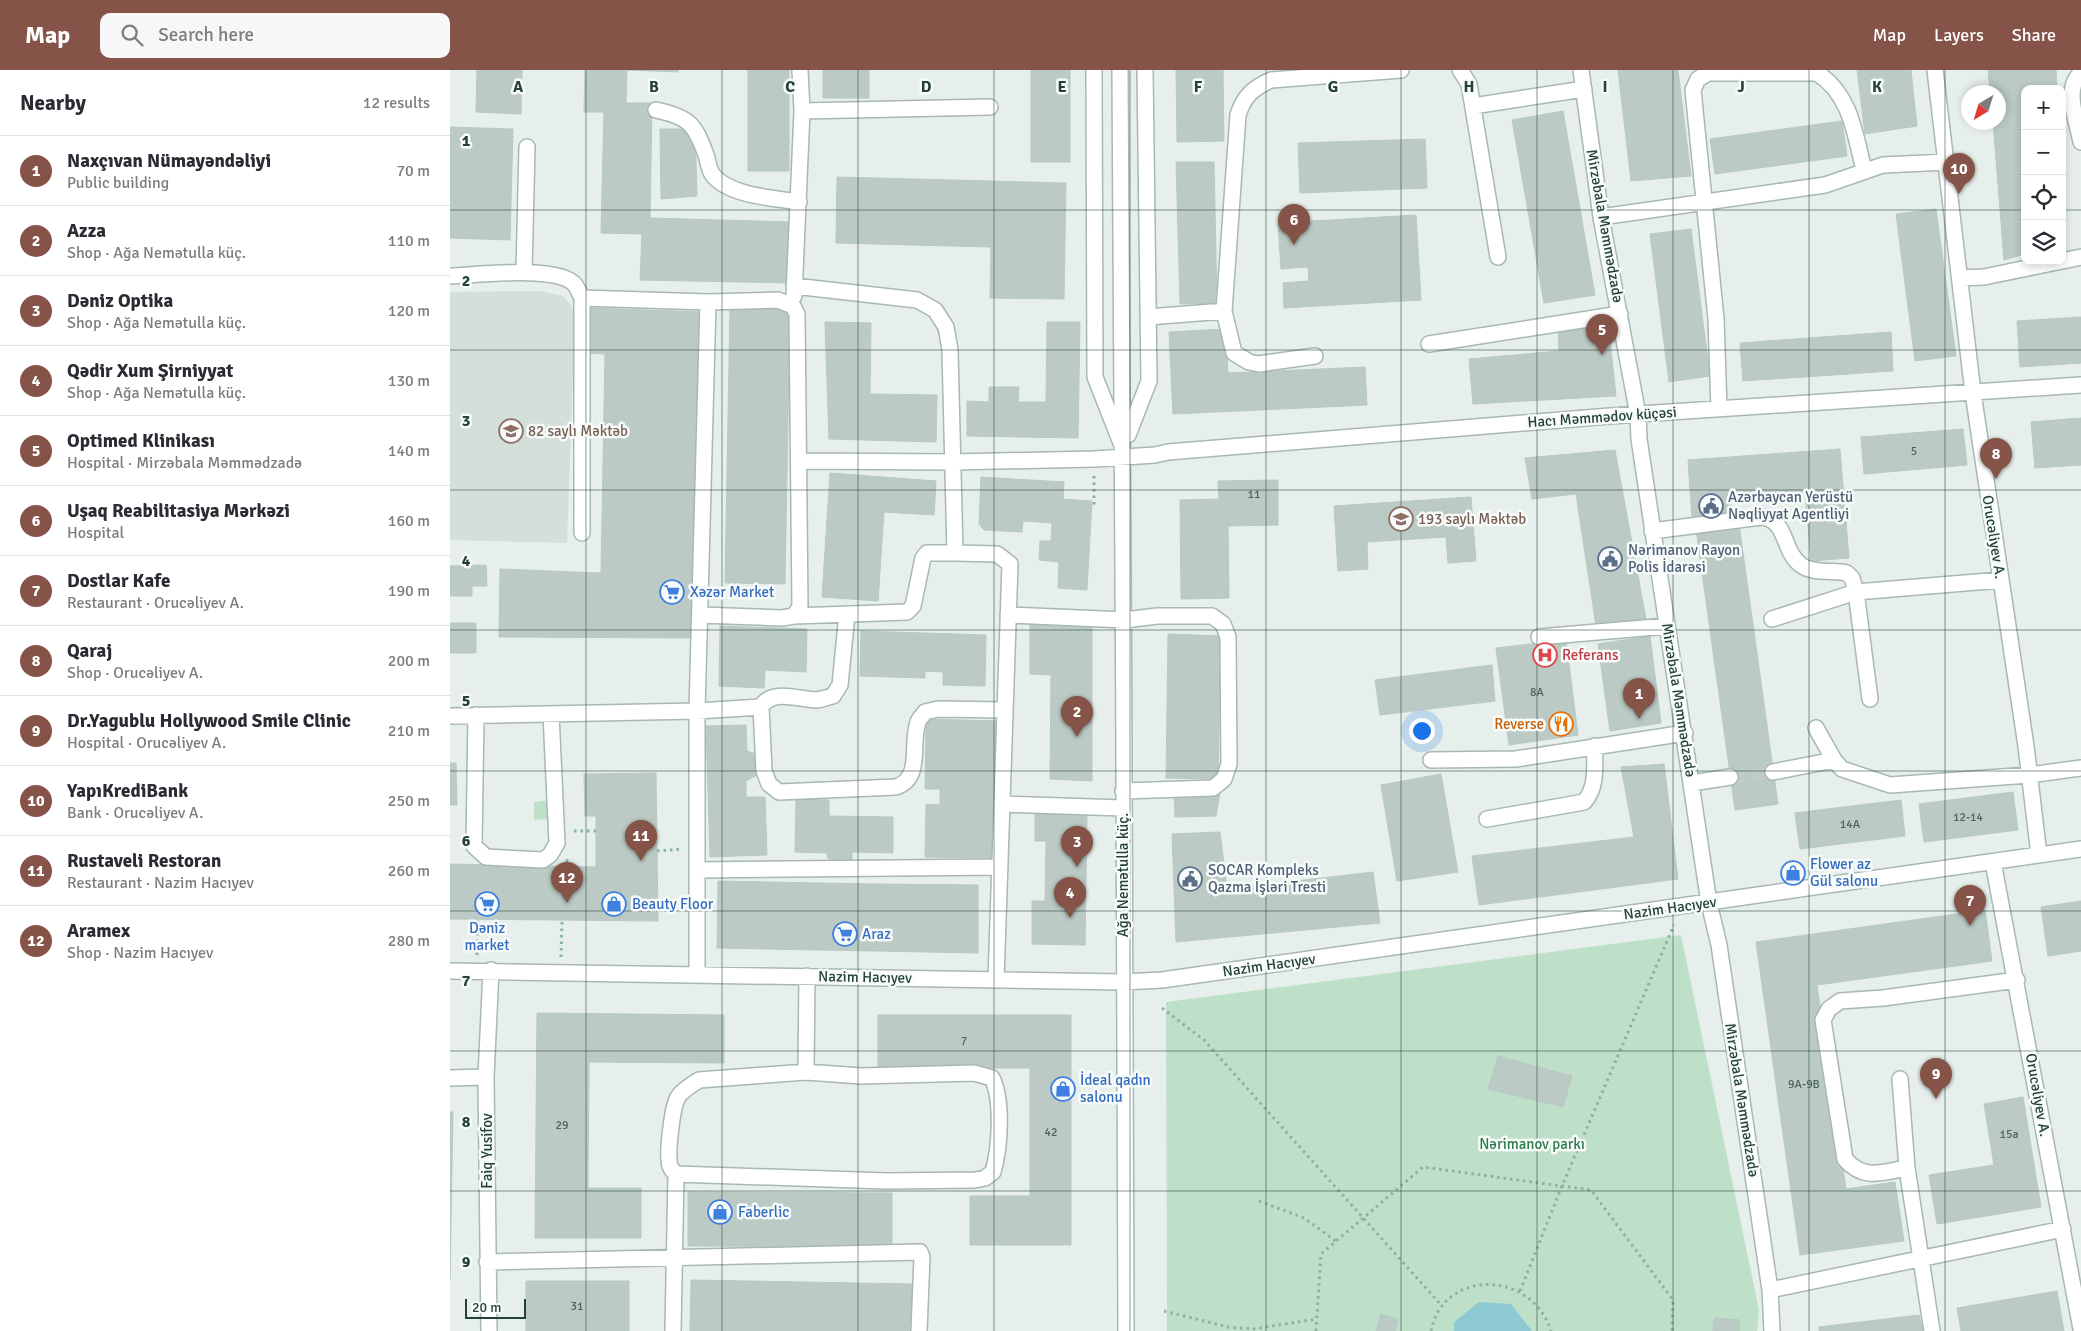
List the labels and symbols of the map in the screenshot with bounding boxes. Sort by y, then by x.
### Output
text: A [513,77,524,97]
text: B [649,77,659,97]
text: C [785,77,795,97]
text: D [921,77,932,97]
text: E [1057,77,1067,97]
text: F [1194,77,1203,97]
text: G [1328,77,1338,97]
text: H [1464,77,1474,97]
text: I [1602,77,1608,97]
text: J [1737,77,1745,97]
text: K [1872,77,1882,97]
north arrow [1961,85,2006,130]
text: 1 [462,131,471,151]
street label: Mirzəbala Məmmədzadə [1583,148,1627,304]
pin: 10 [1943,153,1975,194]
pin: 6 [1278,204,1310,245]
text: 2 [462,271,470,291]
pin: 5 [1586,314,1618,355]
street label: Hacı Məmmədov küçəsi [1527,403,1677,431]
text: 3 [462,411,470,431]
school or university icon: 82 saylı Məktəb [498,418,524,444]
place label: 82 saylı Məktəb [528,422,628,440]
pin: 8 [1980,438,2012,479]
house number: 5 [1911,444,1917,459]
house number: 11 [1248,487,1260,502]
place label: Azərbaycan Yerüstü Nəqliyyat Agentliyi [1728,488,1853,523]
public building icon: Azərbaycan Yerüstü Nəqliyyat Agentliyi [1698,493,1724,519]
street label: Orucəliyev A. [1979,494,2009,580]
school or university icon: 193 saylı Məktəb [1388,506,1414,532]
place label: 193 saylı Məktəb [1418,510,1526,528]
place label: Nərimanov Rayon Polis İdarəsi [1628,541,1740,576]
public building icon: Nərimanov Rayon Polis İdarəsi [1597,546,1623,572]
text: 4 [462,551,471,571]
supermarket icon: Xəzər Market [659,579,685,605]
place label: Xəzər Market [690,583,774,601]
street label: Mirzəbala Məmmədzadə [1658,622,1700,778]
hospital icon: Referans [1532,642,1558,668]
place label: Referans [1562,646,1619,664]
pin: 1 [1623,678,1655,719]
house number: 8A [1530,685,1545,700]
text: 5 [462,691,470,711]
pin: 2 [1061,696,1093,737]
restaurant icon: Reverse [1548,711,1574,737]
place label: Reverse [1494,715,1544,733]
your location [1409,718,1435,744]
house number: 12-14 [1953,810,1984,825]
street label: Ağa Nemətulla küç. [1114,813,1132,937]
house number: 14A [1840,817,1861,832]
pin: 11 [625,820,657,861]
pin: 3 [1061,826,1093,867]
text: 6 [462,831,471,851]
place label: Flower az Gül salonu [1810,855,1878,890]
shop icon: Flower az Gül salonu [1780,860,1806,886]
place label: SOCAR Kompleks Qazma İşləri Tresti [1208,861,1326,896]
pin: 12 [551,862,583,903]
public building icon: SOCAR Kompleks Qazma İşləri Tresti [1177,866,1203,892]
pin: 4 [1054,877,1086,918]
pin: 7 [1954,885,1986,926]
supermarket icon: Dəniz market [474,891,500,917]
shop icon: Beauty Floor [601,891,627,917]
street label: Nazim Hacıyev [1622,893,1718,923]
place label: Beauty Floor [632,895,714,913]
place label: Dəniz market [464,919,510,954]
supermarket icon: Araz [832,921,858,947]
place label: Araz [862,925,891,943]
street label: Nazim Hacıyev [1221,950,1317,980]
street label: Nazim Hacıyev [818,967,912,987]
text: 7 [462,971,471,991]
street label: Mirzəbala Məmmədzadə [1721,1022,1763,1178]
house number: 7 [961,1034,967,1049]
street label: Orucəliyev A. [2022,1052,2054,1138]
pin: 9 [1920,1058,1952,1099]
place label: İdeal qadın salonu [1080,1071,1151,1106]
shop icon: İdeal qadın salonu [1050,1076,1076,1102]
house number: 9A-9B [1788,1077,1820,1092]
text: 8 [462,1112,471,1132]
street label: Faiq Yusifov [478,1113,496,1189]
house number: 29 [556,1118,568,1133]
house number: 42 [1045,1125,1057,1140]
house number: 15a [1999,1127,2019,1142]
park label: Nərimanov parkı [1479,1135,1585,1153]
shop icon: Faberlic [707,1199,733,1225]
place label: Faberlic [738,1203,789,1221]
text: 9 [462,1252,471,1272]
scale bar [465,1296,526,1319]
house number: 31 [571,1299,583,1314]

